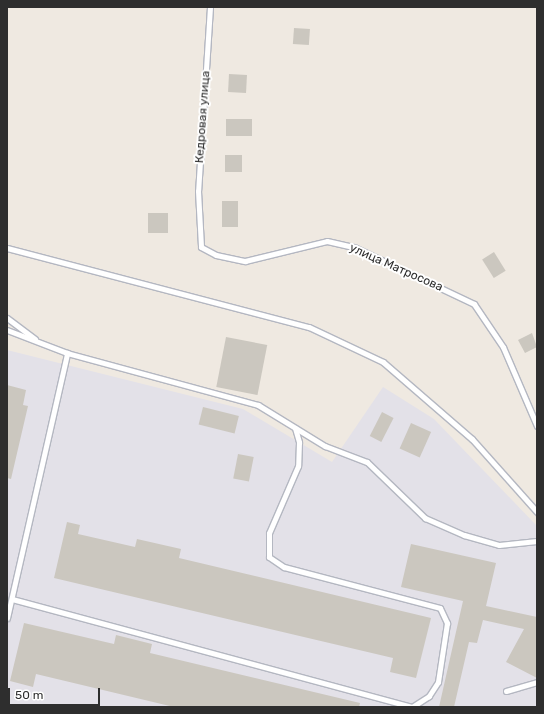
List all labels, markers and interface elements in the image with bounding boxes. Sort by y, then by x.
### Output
street label: Кедровая улица [193,70,213,164]
street label: улица Матросова [347,241,445,295]
scale bar [10,680,102,706]
text: 50 m [15,688,43,702]

